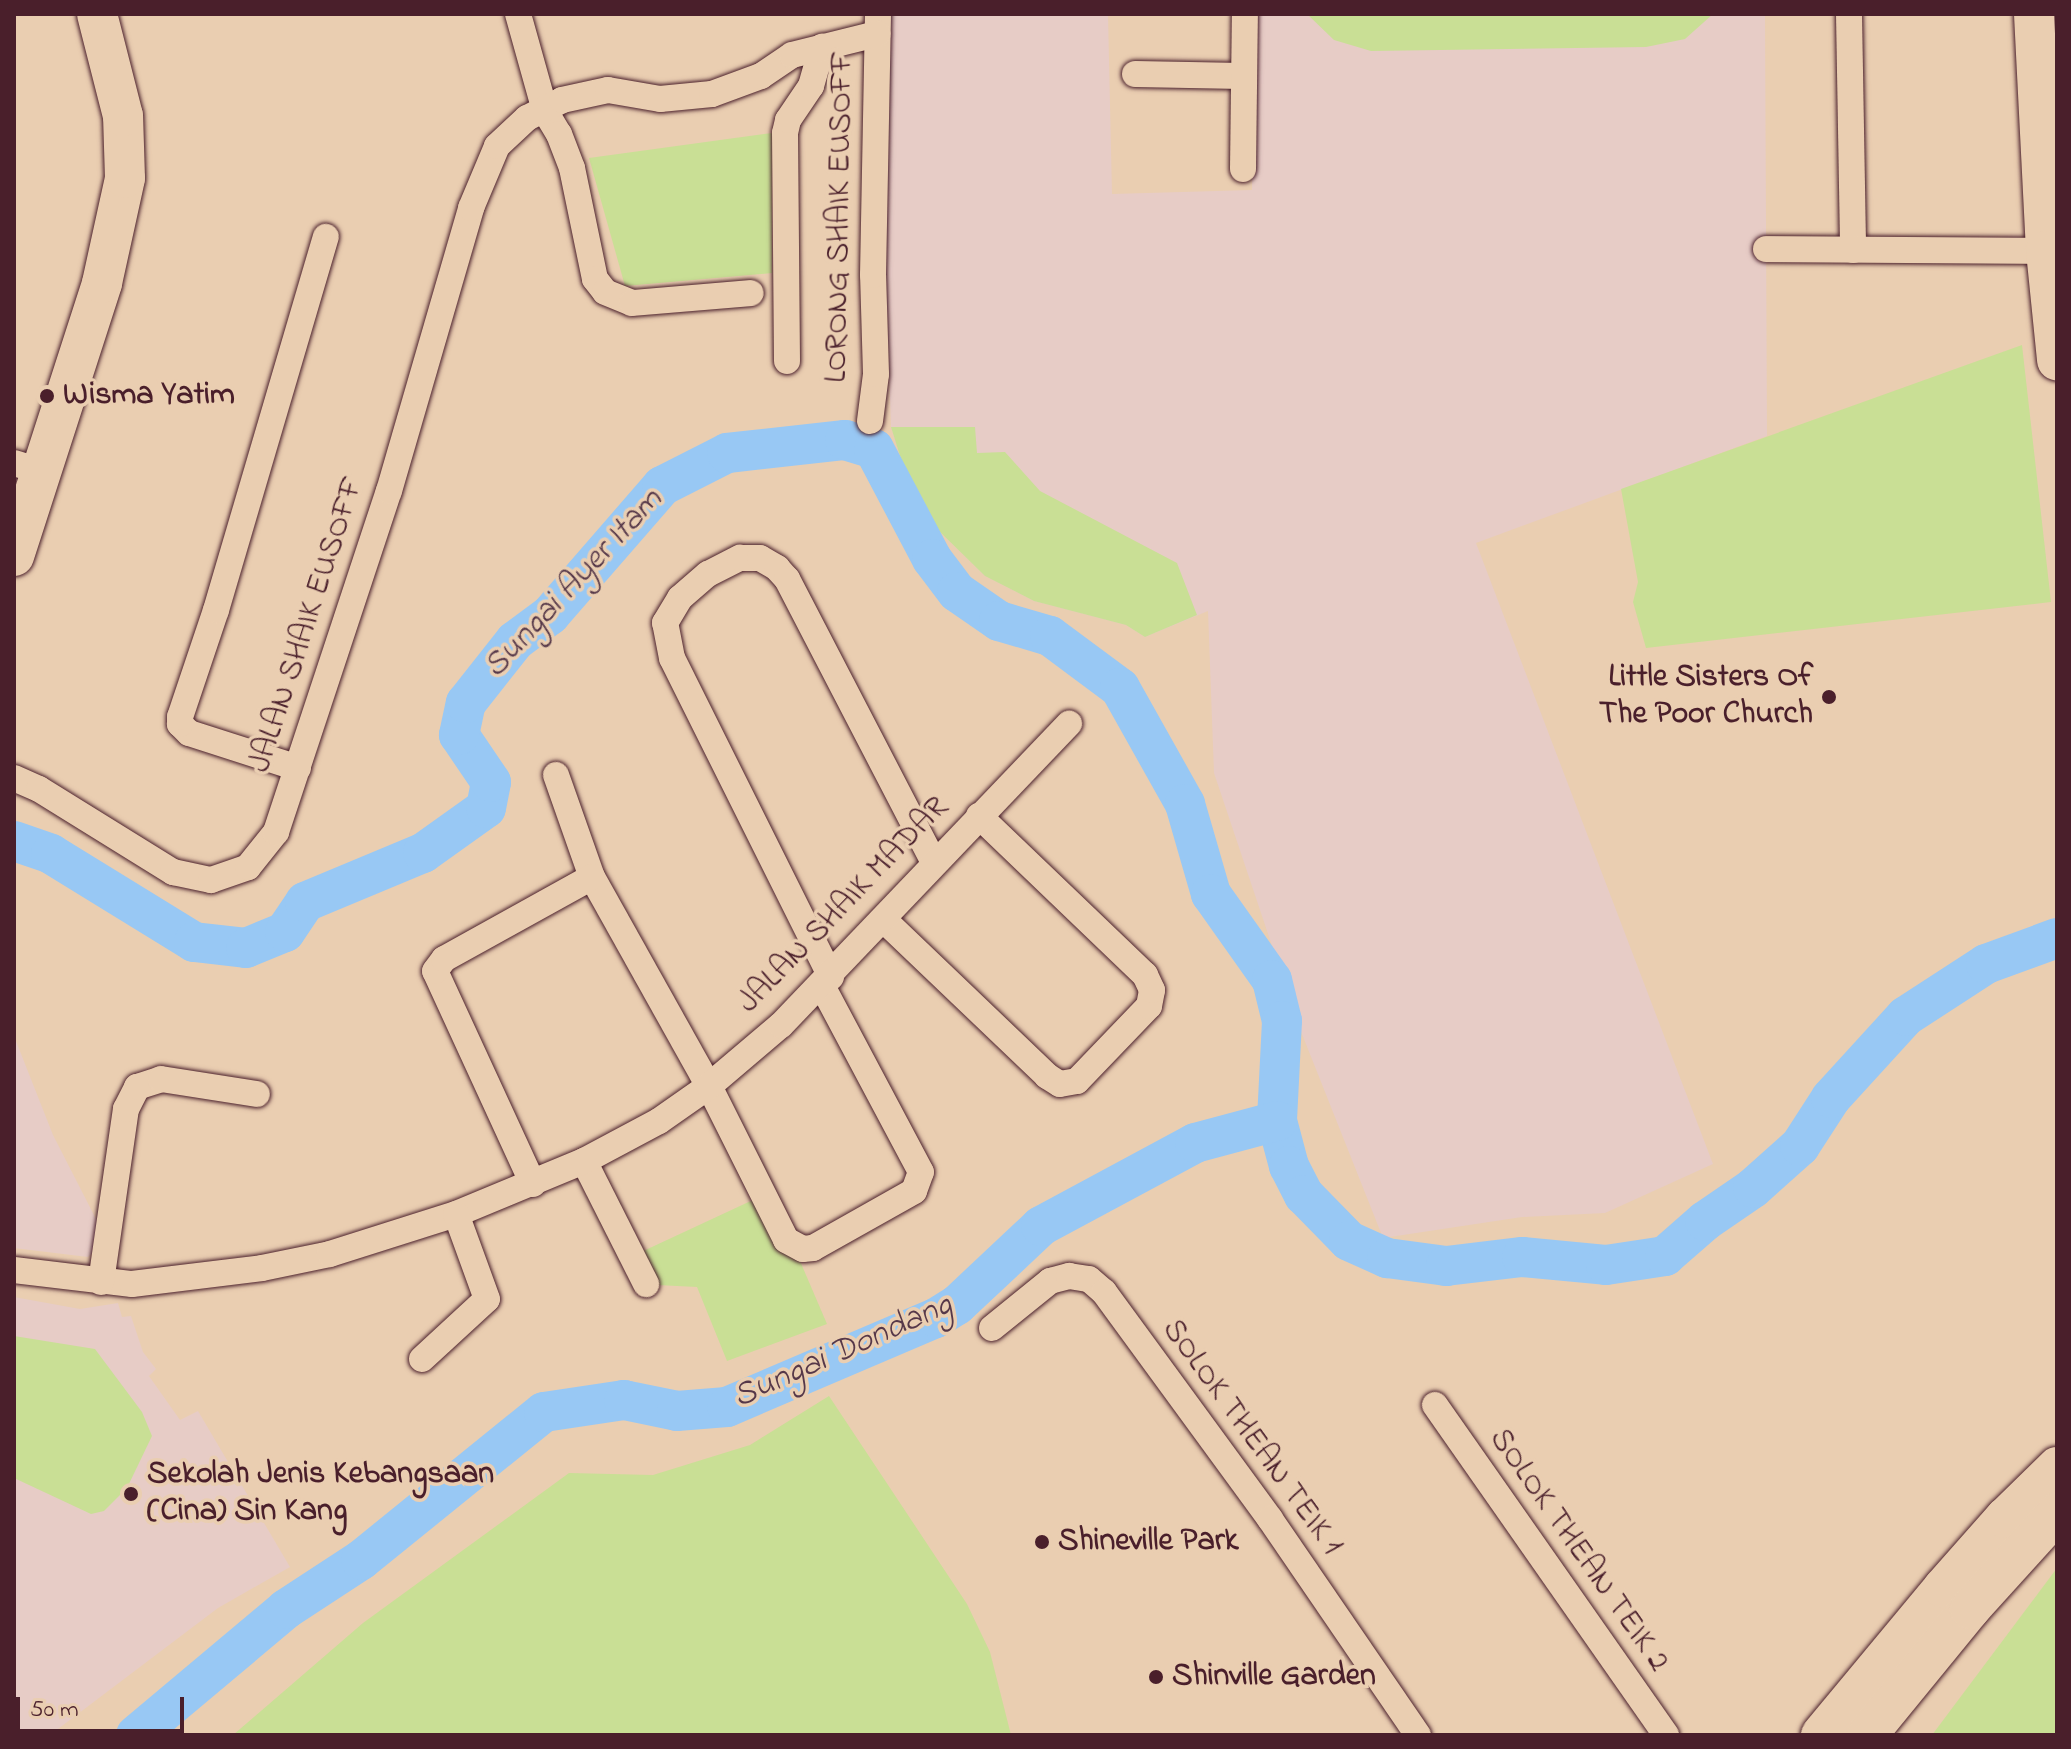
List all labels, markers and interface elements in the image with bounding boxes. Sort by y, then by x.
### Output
street label: LORONG SHAIK EUSOFF [819,51,863,383]
place label: Wisma Yatim [63,377,235,415]
marker: Wisma Yatim [38,387,56,405]
street label: JALAN SHAIK EUSOFF [242,472,374,778]
water label: Sungai Ayer Itam [476,481,672,687]
place label: Little Sisters Of The Poor Church [1599,660,1813,735]
marker: Little Sisters Of The Poor Church [1820,688,1838,706]
street label: JALAN SHAIK MADAR [731,790,957,1022]
water label: Sungai Dondang [727,1286,959,1418]
street label: SOLOK THEAN TEIK 1 [1152,1312,1350,1564]
street label: SOLOK THEAN TEIK 2 [1480,1422,1676,1680]
place label: Sekolah Jenis Kebangsaan (Cina) Sin Kang [147,1457,494,1532]
marker: Sekolah Jenis Kebangsaan (Cina) Sin Kang [122,1485,140,1503]
place label: Shineville Park [1058,1523,1239,1561]
marker: Shineville Park [1033,1533,1051,1551]
place label: Shinville Garden [1172,1658,1376,1696]
marker: Shinville Garden [1147,1668,1165,1686]
scale bar [20,1681,188,1731]
text: 50 m [30,1693,79,1728]

